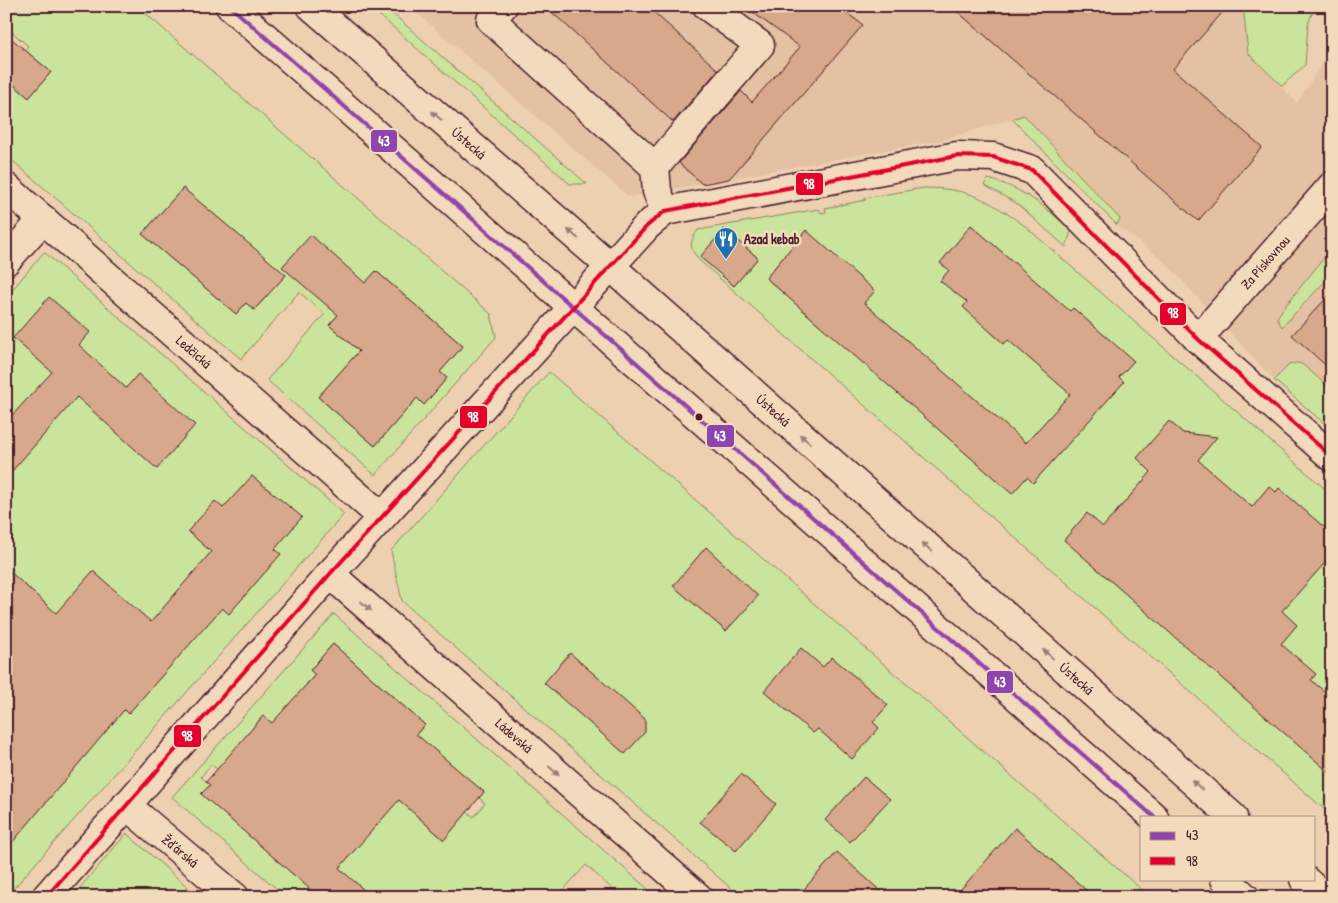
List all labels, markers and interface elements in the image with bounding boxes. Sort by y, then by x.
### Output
one-way arrow [432,110,444,122]
street label: Ústecká [448,122,491,163]
line badge: 43 [370,129,398,153]
text: 43 [378,131,390,150]
line badge: 98 [795,172,824,196]
text: 98 [803,174,815,193]
restaurant icon: Azad kebab [713,226,739,260]
one-way arrow [568,228,580,240]
place label: Azad kebab [744,229,800,248]
street label: Za Pískovnou [1236,231,1294,293]
line badge: 98 [1159,302,1187,326]
text: 98 [1167,303,1179,322]
street label: Ledčická [172,331,216,373]
street label: Ústecká [752,389,795,431]
line badge: 98 [459,405,488,429]
text: 98 [467,407,479,426]
unlabelled marker [694,412,704,422]
line badge: 43 [706,424,735,448]
text: 43 [714,426,726,445]
one-way arrow [799,433,811,445]
one-way arrow [920,541,933,552]
one-way arrow [360,600,372,612]
one-way arrow [1043,648,1055,660]
street label: Ústecká [1055,658,1099,699]
line badge: 43 [986,670,1014,694]
text: 43 [994,672,1006,691]
street label: Ládevská [492,714,538,757]
line badge: 98 [173,724,202,748]
text: 98 [181,726,193,745]
one-way arrow [548,765,560,777]
one-way arrow [1190,779,1203,790]
legend [1140,816,1316,880]
text: 43 [1186,824,1199,845]
street label: Žďárská [158,829,203,872]
text: 98 [1186,850,1198,871]

